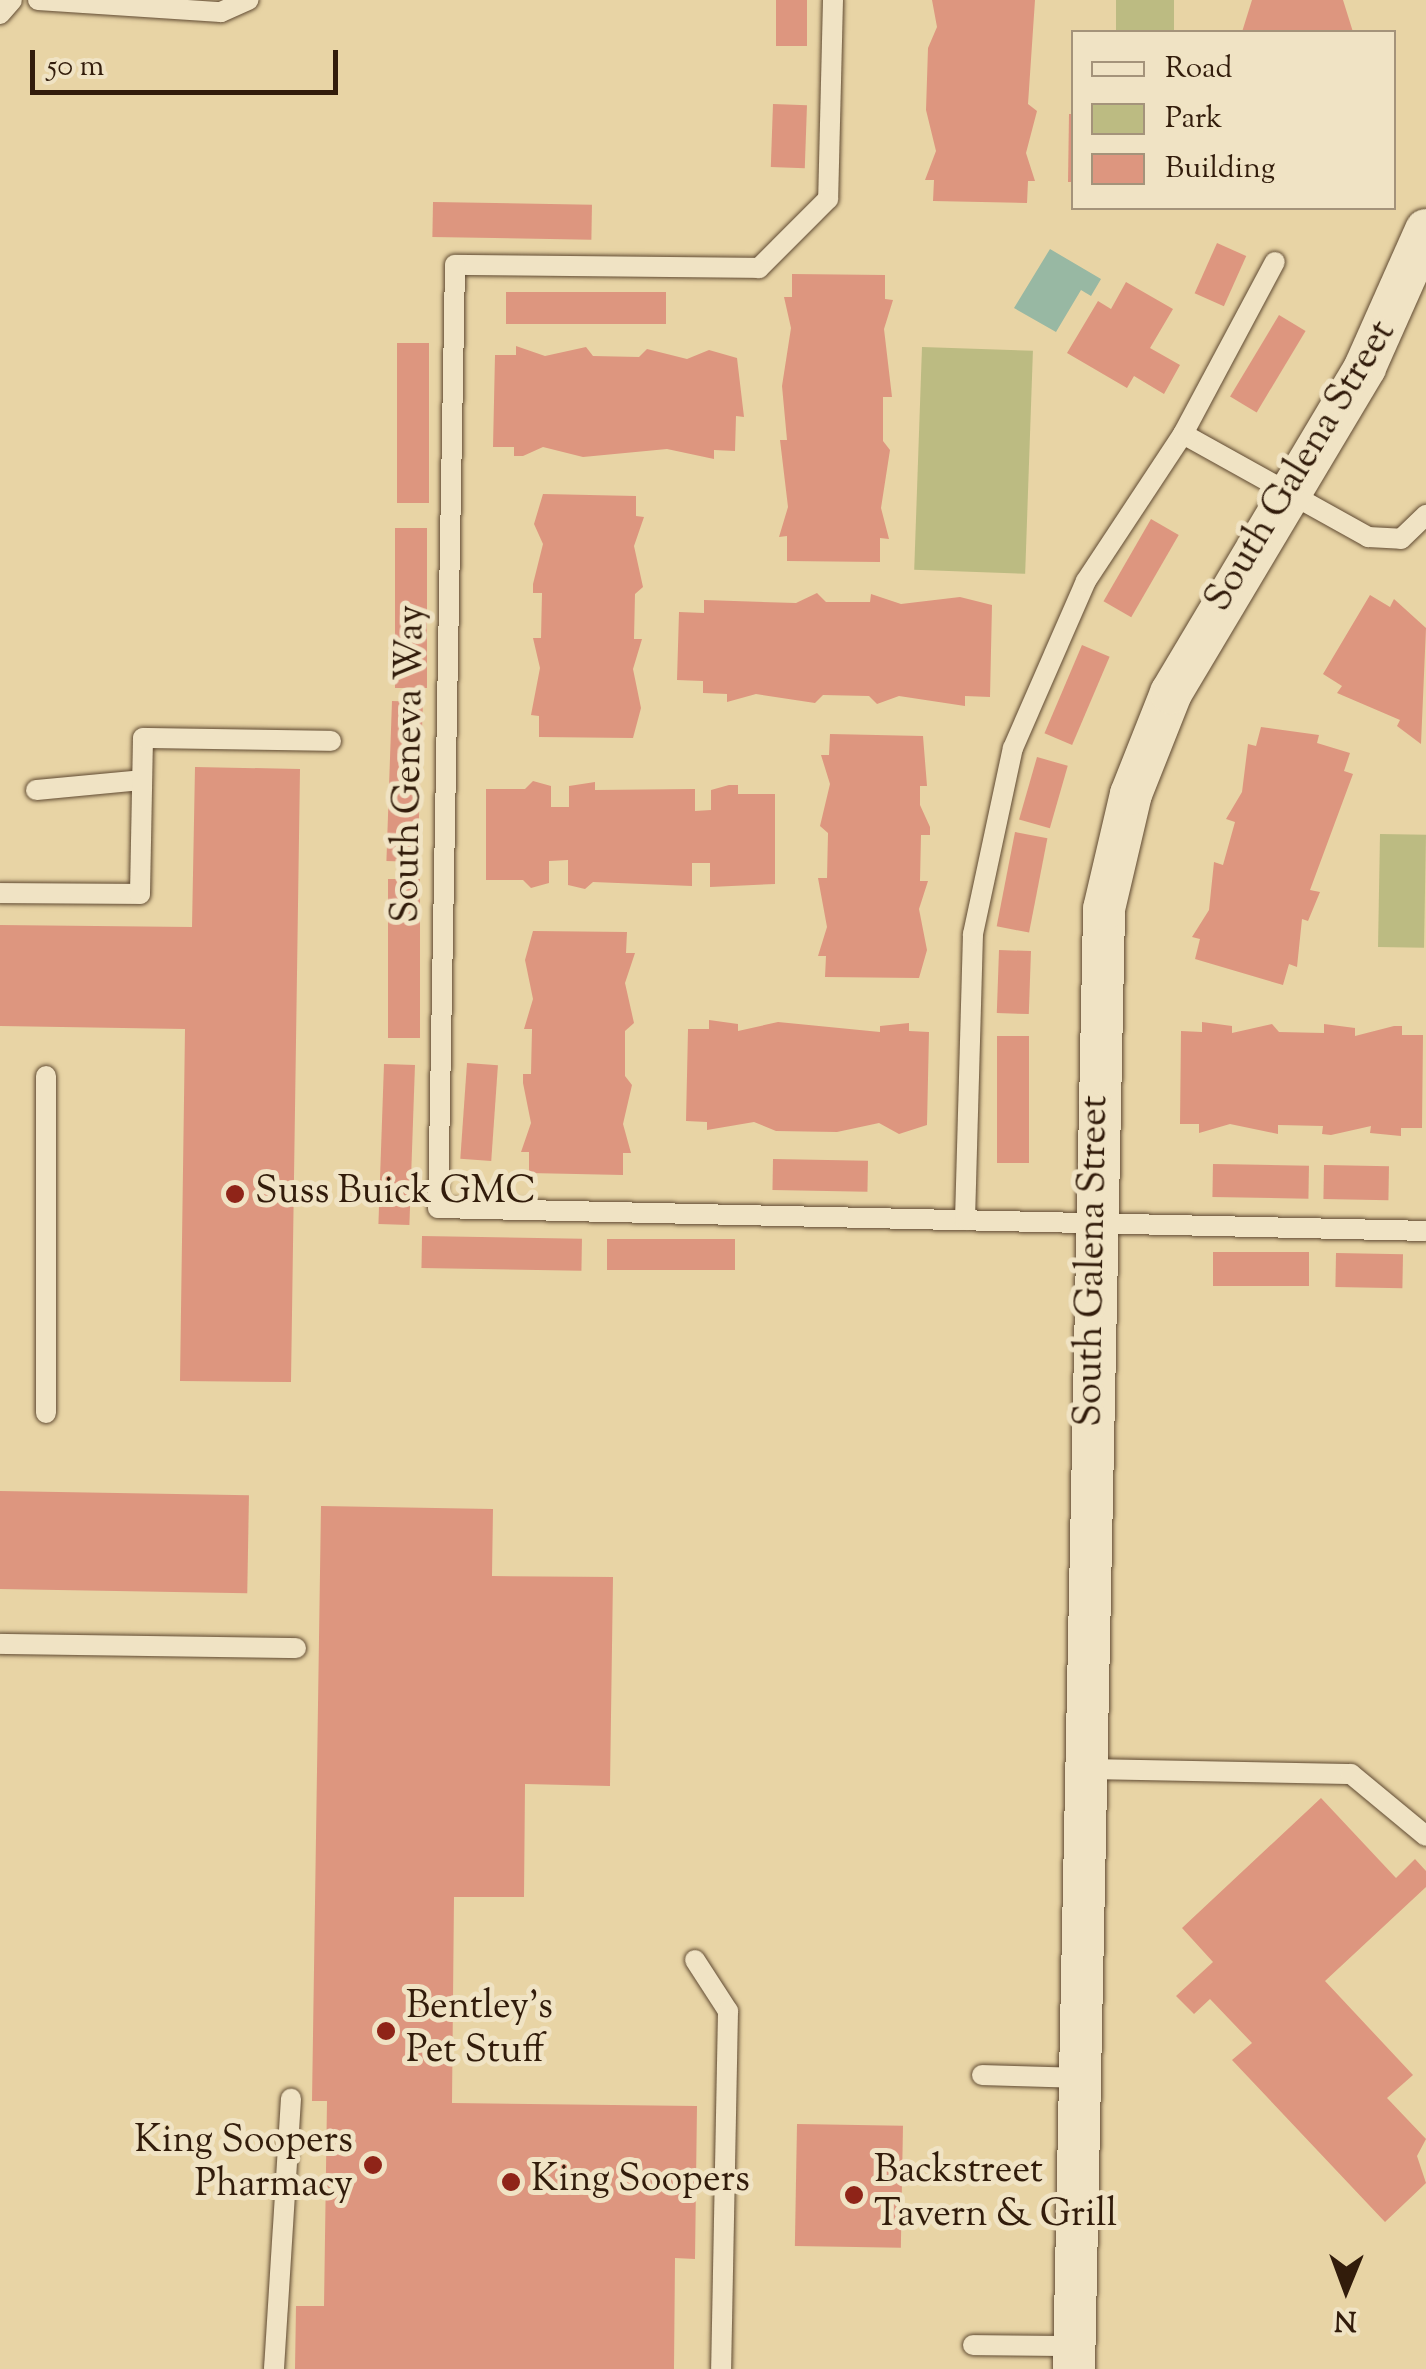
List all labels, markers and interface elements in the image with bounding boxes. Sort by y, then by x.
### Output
scale bar [35,30,342,92]
legend [1071,30,1396,210]
text: 50 m [47,46,104,89]
text: Road [1165,48,1232,91]
text: Park [1165,98,1222,141]
text: Building [1165,148,1275,191]
street label: South Galena Street [1197,313,1407,621]
street label: South Geneva Way [385,605,437,923]
street label: South Galena Street [1068,1095,1120,1427]
place label: Suss Buick GMC [255,1171,536,1217]
marker: Suss Buick GMC [224,1183,246,1205]
place label: Bentley's Pet Stuff [406,1986,553,2076]
marker: Bentley's Pet Stuff [375,2020,397,2042]
place label: King Soopers Pharmacy [134,2120,353,2210]
place label: Backstreet Tavern & Grill [874,2150,1117,2240]
marker: King Soopers Pharmacy [362,2154,384,2176]
place label: King Soopers [531,2159,750,2205]
marker: King Soopers [500,2171,522,2193]
marker: Backstreet Tavern & Grill [843,2184,865,2206]
north arrow [1296,2239,1396,2339]
text: N [1334,2299,1357,2339]

